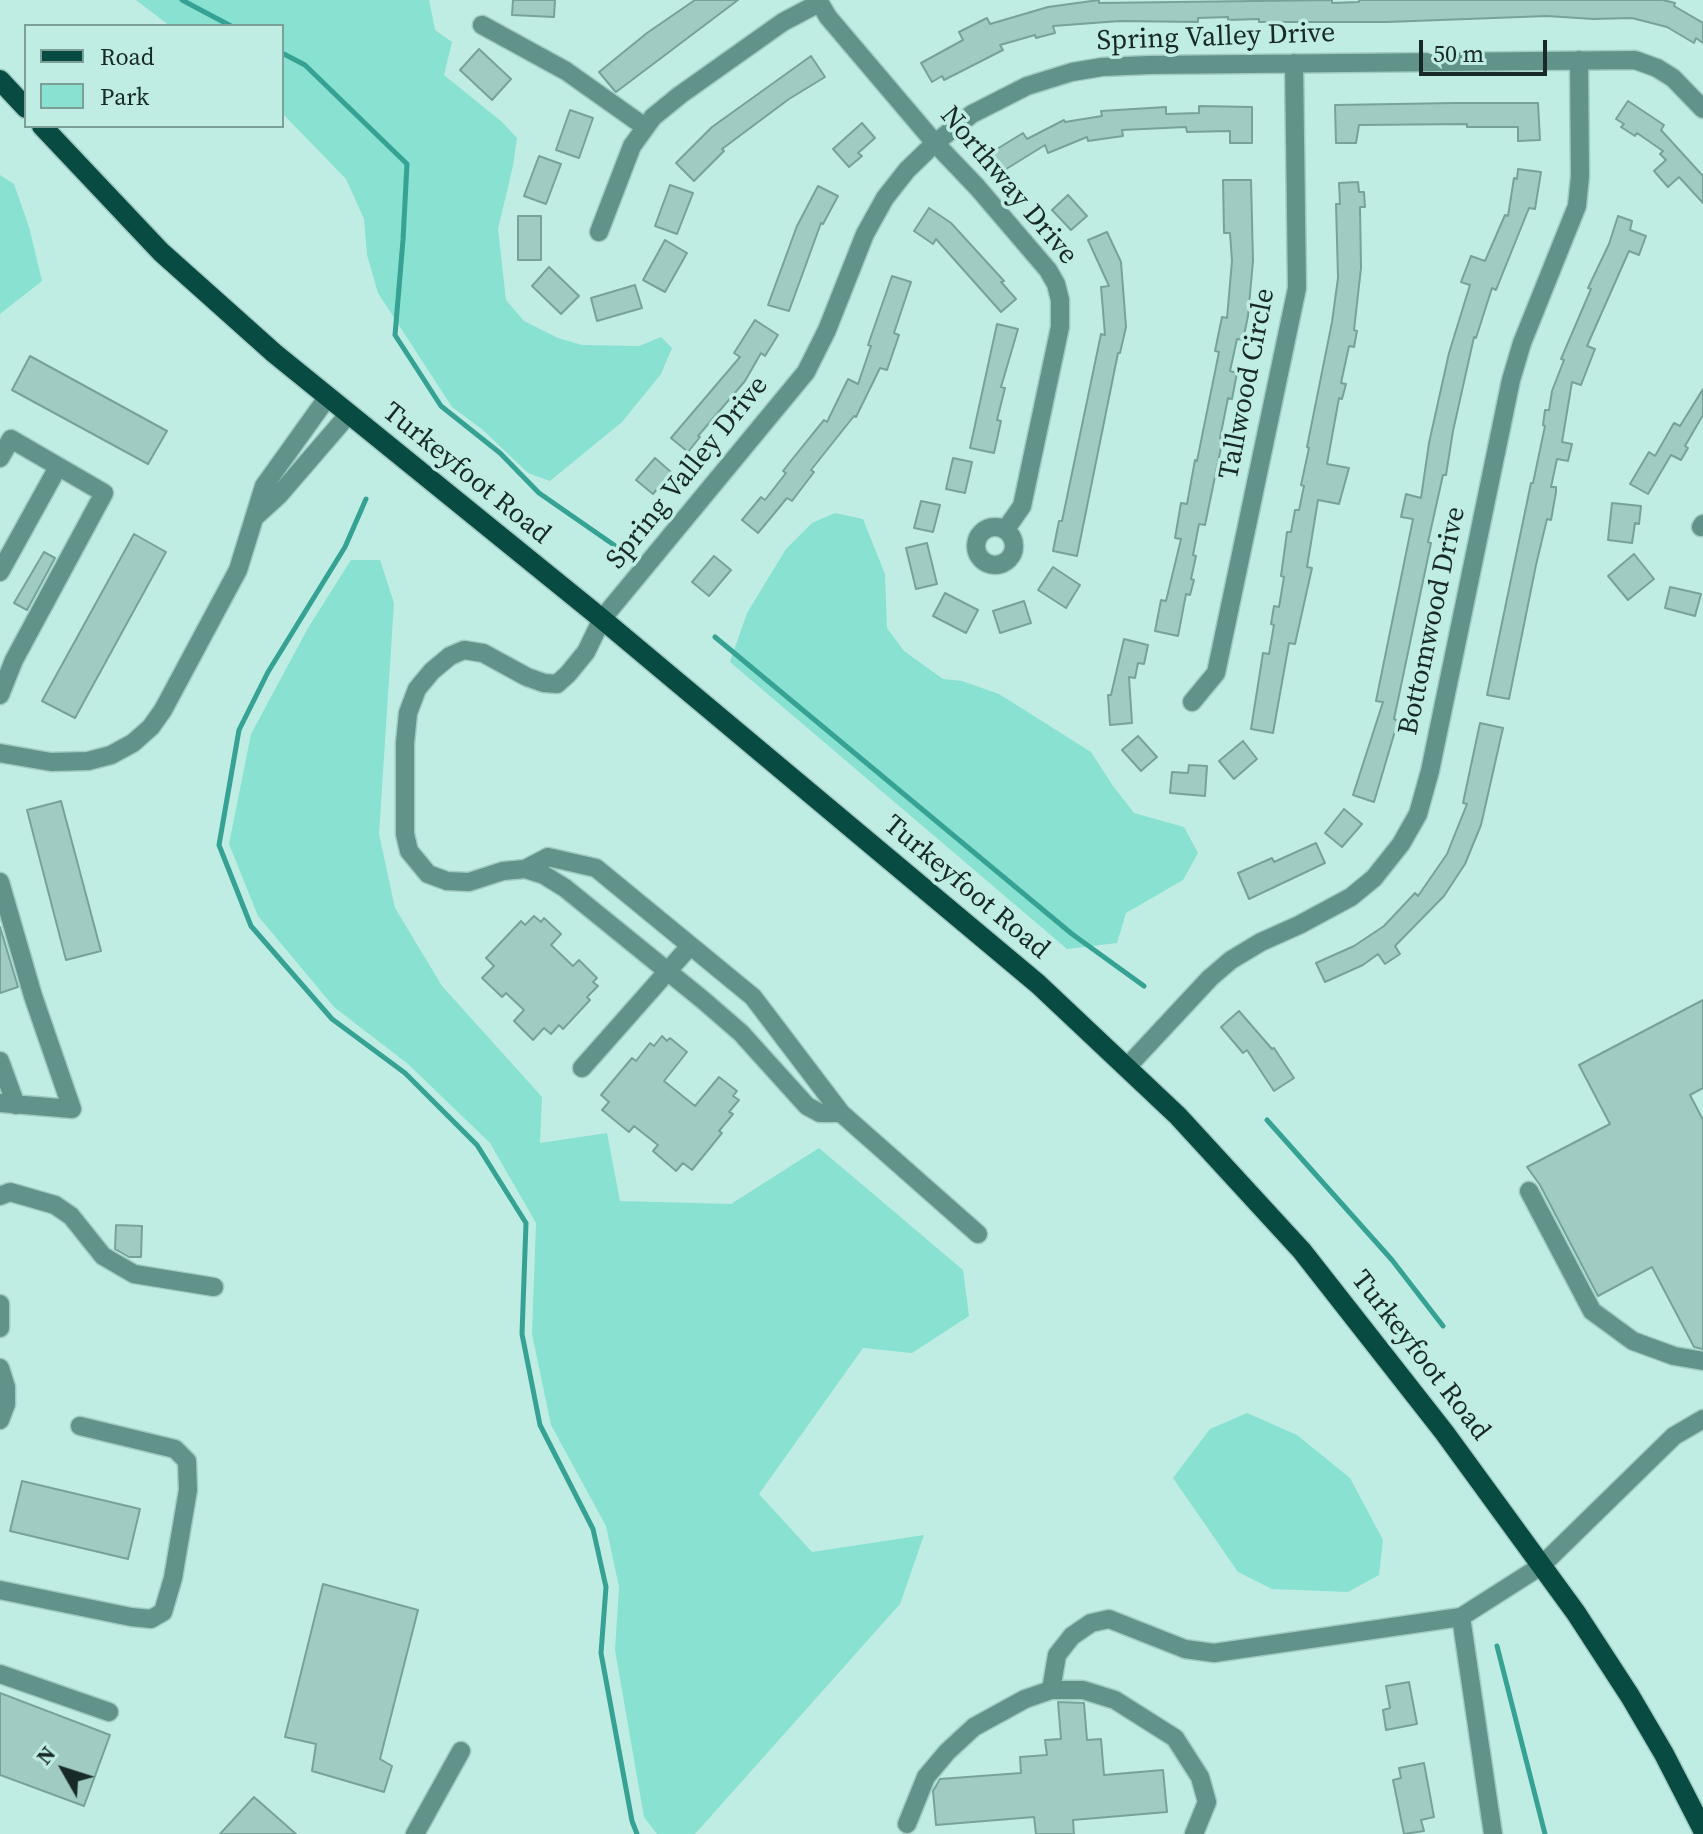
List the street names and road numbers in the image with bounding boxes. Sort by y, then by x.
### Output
street label: Spring Valley Drive [1096,17,1336,59]
street label: Northway Drive [932,100,1084,272]
street label: Tallwood Circle [1213,286,1283,482]
street label: Spring Valley Drive [600,370,776,576]
street label: Turkeyfoot Road [375,396,557,552]
street label: Bottomwood Drive [1392,504,1474,738]
street label: Turkeyfoot Road [876,809,1056,967]
street label: Turkeyfoot Road [1343,1264,1497,1448]

